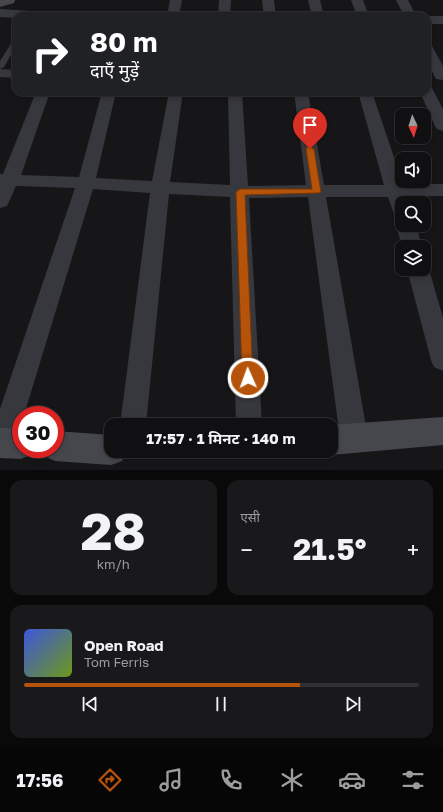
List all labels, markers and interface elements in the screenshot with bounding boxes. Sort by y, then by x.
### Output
text: 80 m [90,25,158,58]
icon: right [24,28,76,80]
text: दाएँ मुड़ें [90,59,139,81]
pin [293,108,327,149]
north arrow [395,108,431,144]
map controls [395,108,431,276]
icon: arrive [299,114,321,136]
button: sound [395,152,431,188]
button: search [395,196,431,232]
button: layers [395,240,431,276]
position arrow [227,357,269,399]
speed limit sign: 30 [12,406,64,458]
text: 17:57 · 1 मिनट · 140 m [146,429,296,447]
text: 28 [81,499,146,561]
text: एसी [241,509,260,525]
text: 21.5° [293,531,366,567]
text: − [241,536,253,563]
text: + [407,536,419,563]
text: km/h [97,556,130,572]
text: Open Road [84,636,164,654]
text: Tom Ferris [84,654,149,670]
icon: previous [79,693,101,715]
icon: pause [210,693,232,715]
icon: next [342,693,364,715]
icon: directions [96,766,124,794]
icon: music [157,766,185,794]
icon: phone [217,766,245,794]
icon: climate [278,766,306,794]
icon: car [338,766,366,794]
icon: filters [399,766,427,794]
text: 17:56 [16,769,64,791]

